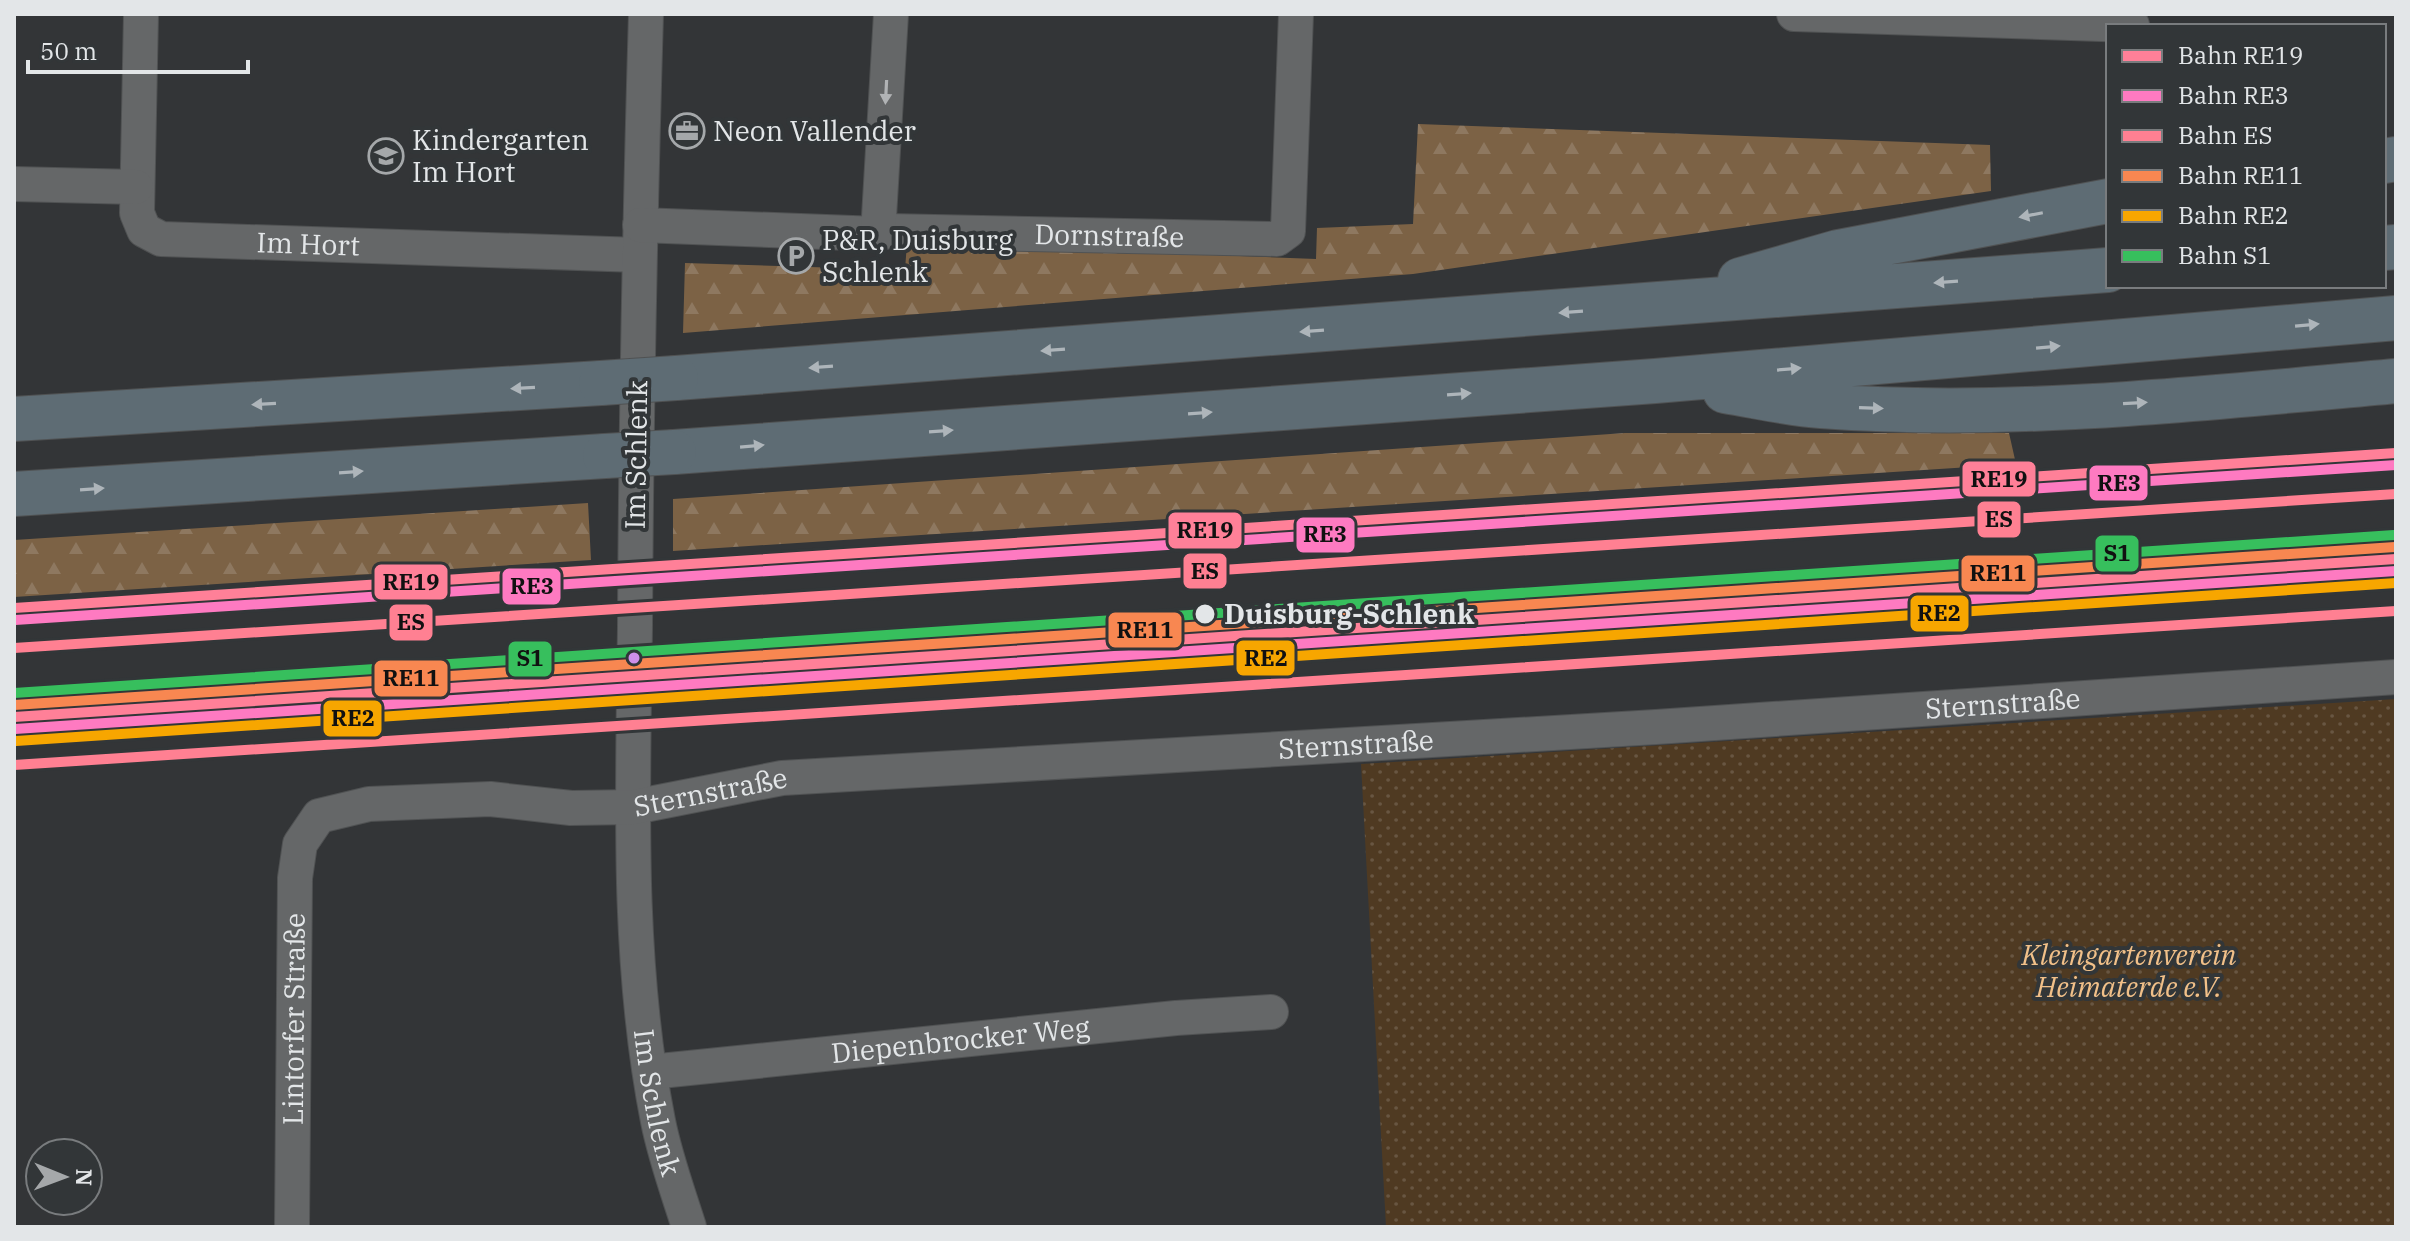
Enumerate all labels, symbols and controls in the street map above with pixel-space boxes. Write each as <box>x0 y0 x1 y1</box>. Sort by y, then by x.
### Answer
scale bar <box>28 24 248 74</box>
legend <box>2106 24 2386 288</box>
text: 50 m <box>40 35 97 67</box>
text: Bahn RE19 <box>2178 39 2303 71</box>
text: Bahn RE3 <box>2178 79 2289 111</box>
one-way arrow <box>879 80 892 105</box>
office icon: Neon Vallender <box>668 112 706 150</box>
place label: Neon Vallender <box>713 112 917 149</box>
text: Bahn ES <box>2178 119 2273 151</box>
place label: Kindergarten Im Hort <box>412 121 589 190</box>
school or university icon: Kindergarten Im Hort <box>367 137 405 175</box>
text: Bahn RE11 <box>2178 159 2303 191</box>
text: Bahn RE2 <box>2178 199 2289 231</box>
one-way arrow <box>2019 210 2044 222</box>
street label: Dornstraße <box>1034 215 1185 255</box>
place label: P&R, Duisburg Schlenk <box>822 221 1013 290</box>
street label: Im Hort <box>256 223 361 264</box>
parking icon: P&R, Duisburg Schlenk <box>777 237 815 275</box>
text: Bahn S1 <box>2178 239 2272 271</box>
one-way arrow <box>1934 276 1959 289</box>
one-way arrow <box>1558 306 1583 319</box>
one-way arrow <box>2295 318 2320 331</box>
one-way arrow <box>1299 325 1324 338</box>
one-way arrow <box>2036 340 2061 353</box>
one-way arrow <box>1040 344 1065 357</box>
one-way arrow <box>808 361 833 374</box>
one-way arrow <box>1777 363 1802 376</box>
street label: Im Schlenk <box>616 380 655 530</box>
one-way arrow <box>510 382 535 395</box>
one-way arrow <box>1447 387 1472 400</box>
one-way arrow <box>2123 397 2148 410</box>
one-way arrow <box>251 398 276 411</box>
one-way arrow <box>1859 401 1884 414</box>
one-way arrow <box>1188 406 1213 419</box>
one-way arrow <box>929 424 954 437</box>
one-way arrow <box>740 439 765 452</box>
line badge: RE19 <box>1961 460 2037 498</box>
text: RE19 <box>1970 464 2028 493</box>
line badge: RE3 <box>2088 464 2149 502</box>
one-way arrow <box>339 466 364 479</box>
text: RE3 <box>2097 468 2141 497</box>
one-way arrow <box>80 482 105 495</box>
line badge: ES <box>1976 500 2022 539</box>
text: ES <box>1985 504 2013 533</box>
line badge: RE19 <box>1167 511 1243 550</box>
text: RE19 <box>1176 515 1234 544</box>
line badge: RE3 <box>1295 516 1356 554</box>
text: RE3 <box>1303 519 1347 548</box>
line badge: S1 <box>2094 534 2140 573</box>
text: S1 <box>2103 538 2131 567</box>
line badge: ES <box>1182 552 1228 590</box>
line badge: RE11 <box>1960 554 2036 593</box>
text: ES <box>1191 556 1219 585</box>
text: RE11 <box>1969 558 2027 587</box>
line badge: RE19 <box>373 563 449 601</box>
text: RE19 <box>382 567 440 596</box>
line badge: RE3 <box>501 567 562 606</box>
text: RE3 <box>510 571 554 600</box>
line badge: RE2 <box>1909 594 1970 633</box>
place label: Duisburg-Schlenk <box>1224 595 1475 632</box>
text: RE2 <box>1917 598 1961 627</box>
marker: Duisburg-Schlenk <box>1193 602 1217 626</box>
line badge: ES <box>388 603 434 642</box>
text: ES <box>397 607 425 636</box>
line badge: RE11 <box>1107 611 1183 649</box>
text: RE11 <box>1116 615 1174 644</box>
line badge: RE2 <box>1235 639 1296 677</box>
line badge: S1 <box>507 640 553 678</box>
text: S1 <box>516 643 544 672</box>
text: RE2 <box>1244 643 1288 672</box>
unlabelled marker <box>626 650 642 666</box>
line badge: RE11 <box>373 659 449 698</box>
text: RE11 <box>382 663 440 692</box>
street label: Sternstraße <box>1924 679 2082 727</box>
line badge: RE2 <box>322 699 383 738</box>
text: RE2 <box>331 703 375 732</box>
street label: Sternstraße <box>1277 721 1435 767</box>
street label: Sternstraße <box>630 758 790 825</box>
street label: Lintorfer Straße <box>274 913 313 1125</box>
park label: Kleingartenverein Heimaterde e.V. <box>2021 936 2237 1005</box>
street label: Diepenbrocker Weg <box>829 1008 1091 1071</box>
street label: Im Schlenk <box>626 1027 691 1181</box>
north arrow <box>24 1137 104 1217</box>
text: N <box>70 1168 99 1186</box>

